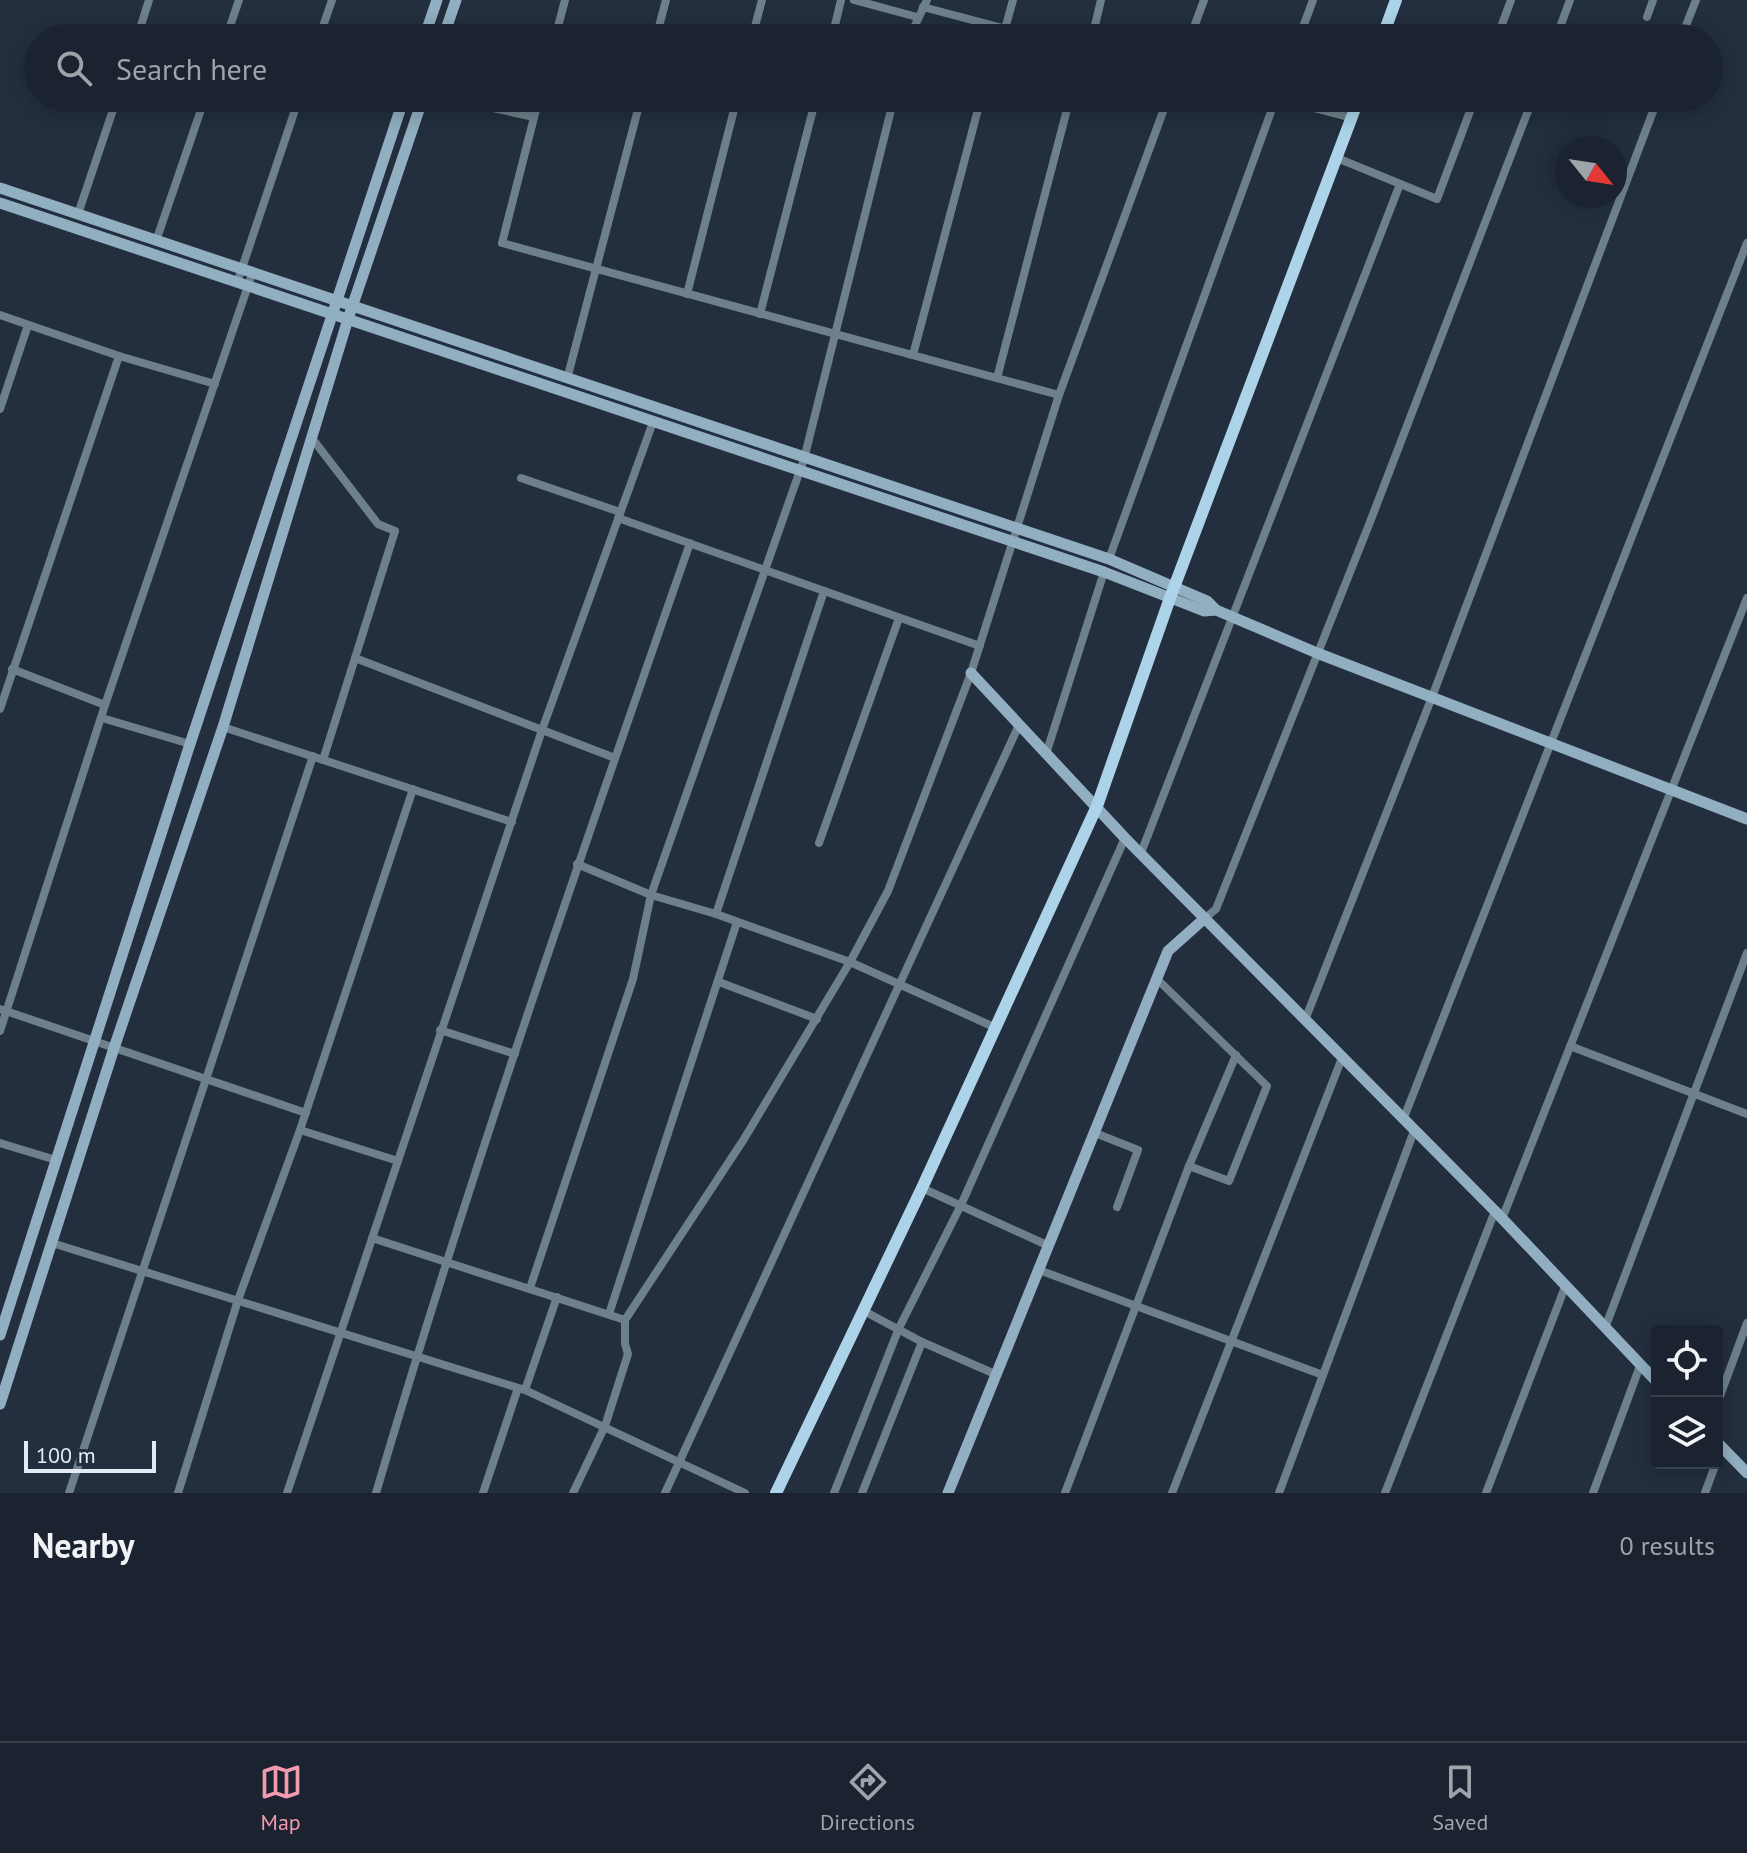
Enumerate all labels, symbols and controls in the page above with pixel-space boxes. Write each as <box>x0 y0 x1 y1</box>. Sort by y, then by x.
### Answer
search box <box>24 24 1723 112</box>
icon: search <box>52 46 96 90</box>
text: Search here <box>116 49 267 88</box>
north arrow <box>1555 136 1627 208</box>
map controls <box>1651 1325 1723 1469</box>
button: locate <box>1651 1325 1723 1397</box>
button: layers <box>1651 1397 1723 1469</box>
scale bar <box>24 1437 156 1473</box>
text: 100 m <box>36 1441 96 1469</box>
text: Nearby <box>32 1523 134 1567</box>
text: 0 results <box>1620 1529 1715 1562</box>
tab: Map <box>259 1760 303 1836</box>
tab: Directions <box>820 1760 915 1836</box>
tab: Saved <box>1432 1760 1488 1836</box>

